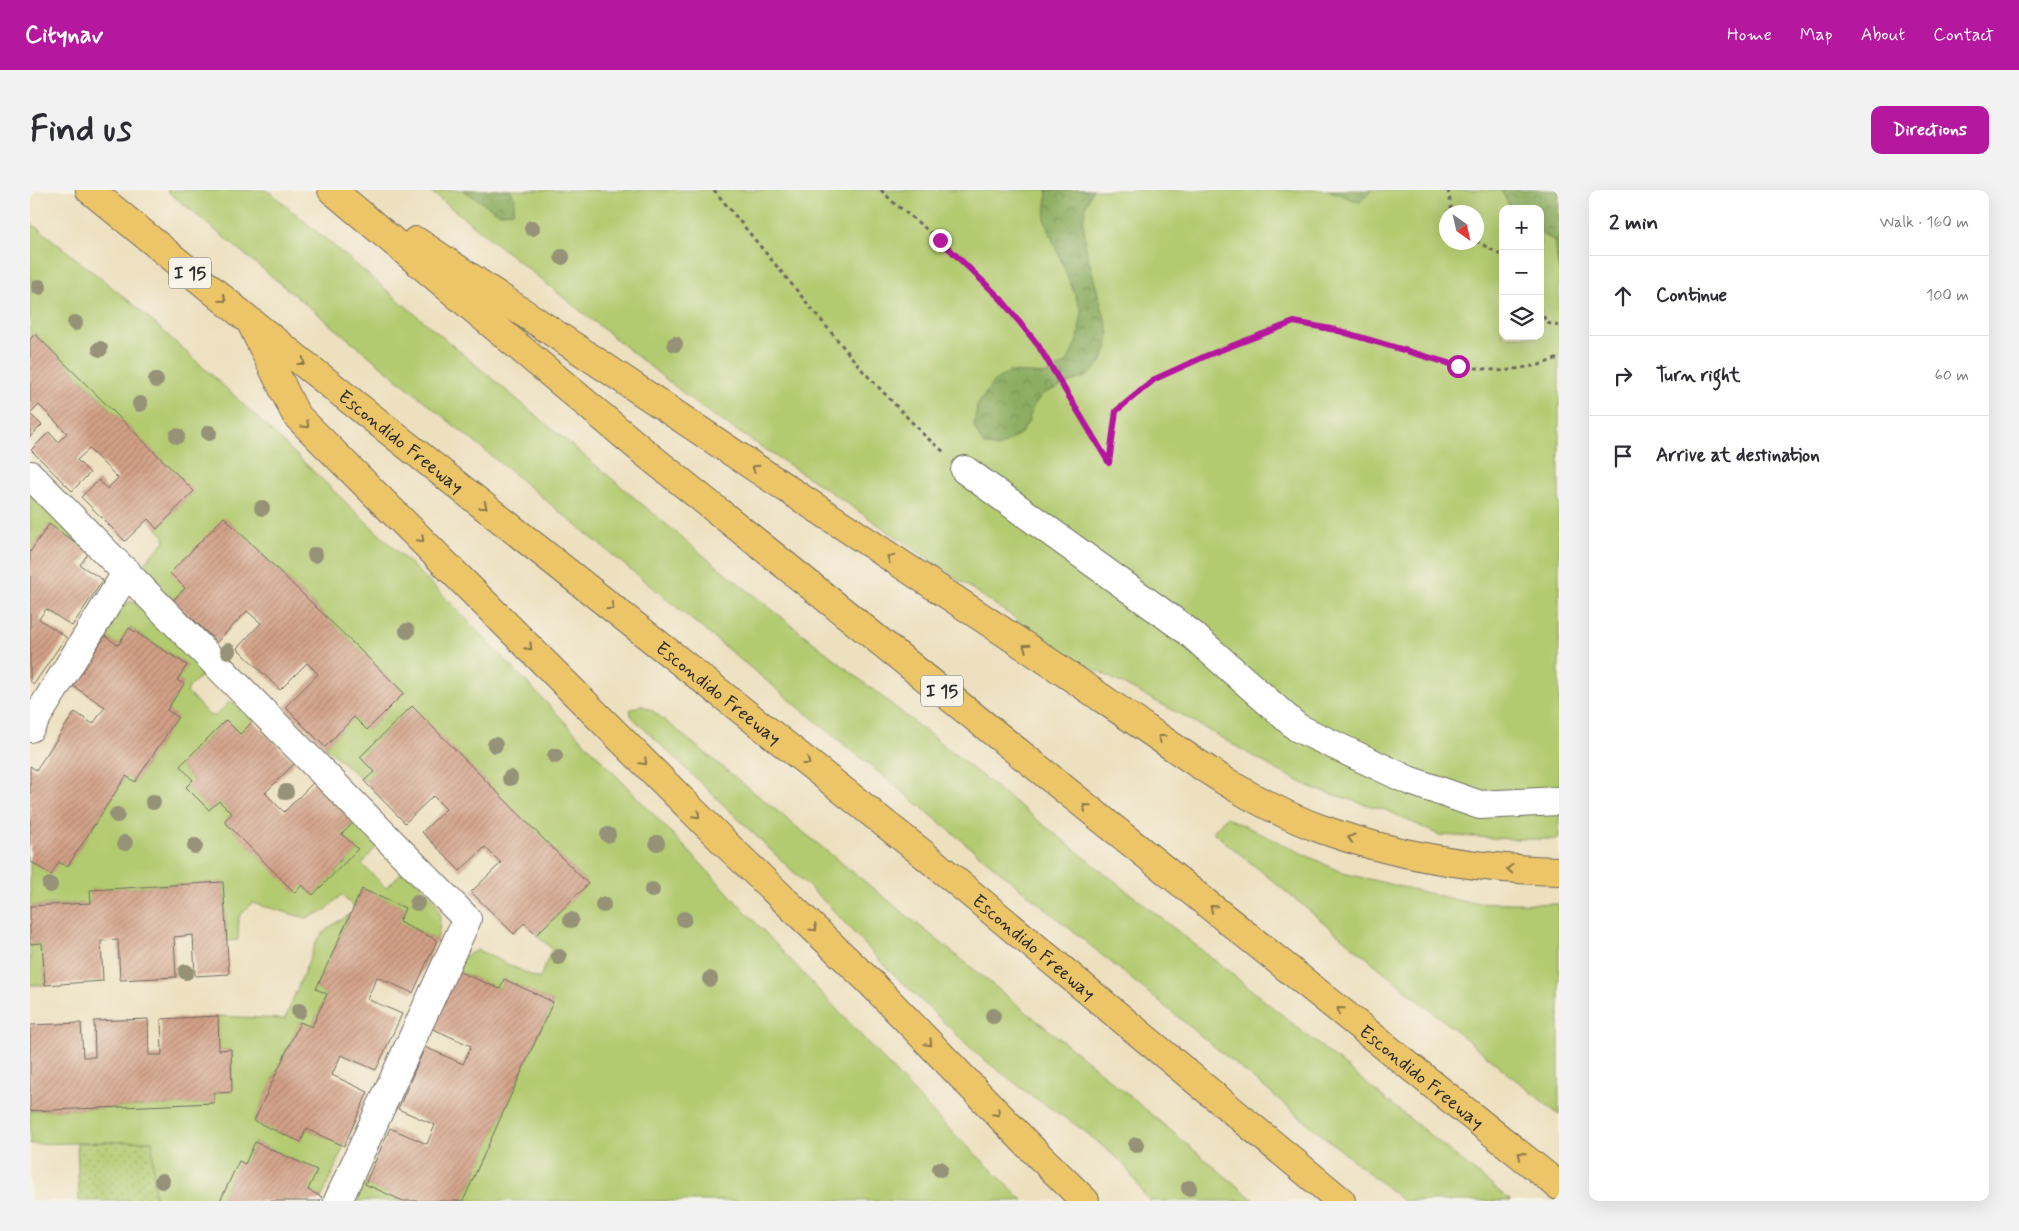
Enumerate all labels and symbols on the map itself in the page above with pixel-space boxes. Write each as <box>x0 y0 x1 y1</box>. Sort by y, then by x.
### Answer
north arrow <box>1439 205 1484 250</box>
route end <box>929 229 952 252</box>
road number: I 15 <box>169 258 211 289</box>
one-way arrow <box>218 294 227 303</box>
route start <box>1447 355 1470 378</box>
one-way arrow <box>296 356 305 364</box>
street label: Escondido Freeway <box>333 385 468 500</box>
one-way arrow <box>300 419 309 428</box>
one-way arrow <box>751 465 760 475</box>
one-way arrow <box>478 501 487 509</box>
one-way arrow <box>415 533 424 542</box>
one-way arrow <box>886 555 895 565</box>
one-way arrow <box>605 602 614 610</box>
street label: Escondido Freeway <box>650 636 786 751</box>
one-way arrow <box>523 641 532 650</box>
one-way arrow <box>1023 644 1032 653</box>
road number: I 15 <box>921 676 963 706</box>
one-way arrow <box>1157 735 1166 745</box>
one-way arrow <box>638 756 647 765</box>
one-way arrow <box>802 757 811 766</box>
one-way arrow <box>1083 804 1092 812</box>
one-way arrow <box>692 809 701 818</box>
one-way arrow <box>1348 834 1356 844</box>
one-way arrow <box>1506 863 1514 874</box>
street label: Escondido Freeway <box>966 889 1100 1006</box>
one-way arrow <box>1210 906 1219 914</box>
one-way arrow <box>808 922 817 931</box>
one-way arrow <box>1336 1006 1345 1015</box>
street label: Escondido Freeway <box>1354 1020 1489 1135</box>
one-way arrow <box>923 1038 932 1047</box>
one-way arrow <box>991 1107 1000 1116</box>
one-way arrow <box>1518 1153 1527 1161</box>

